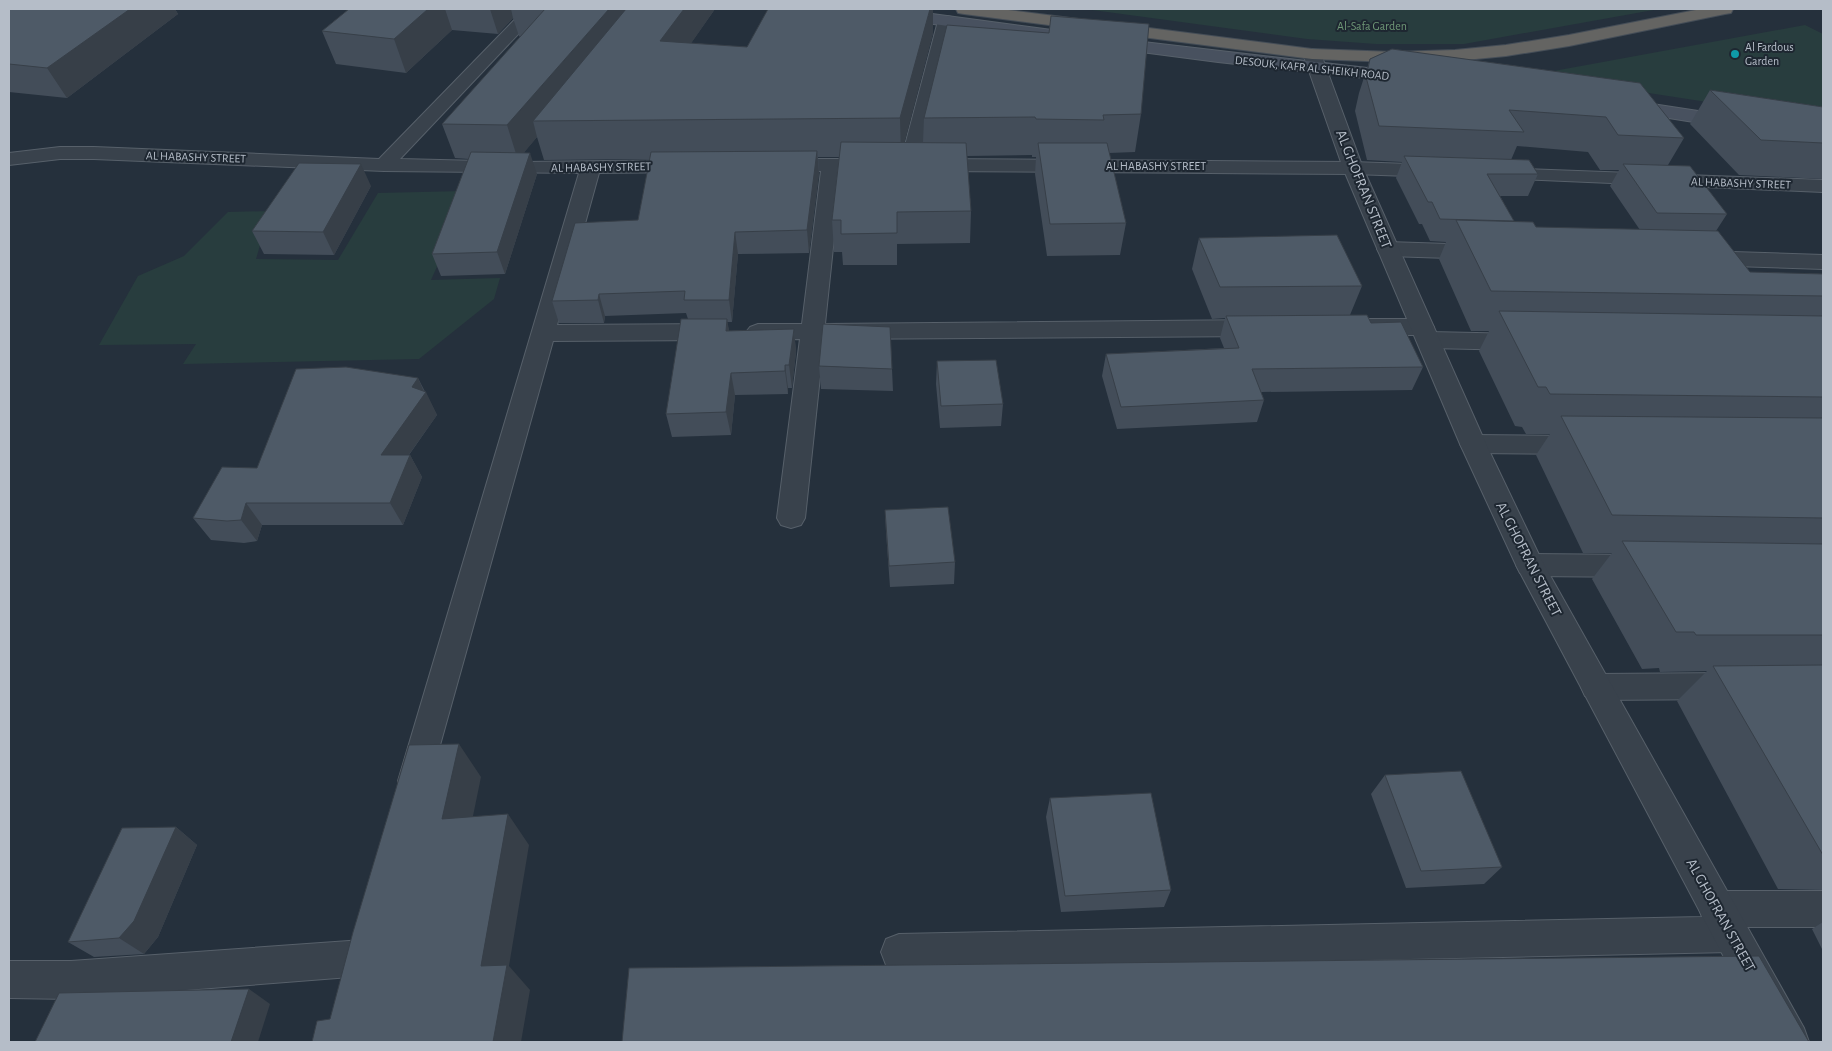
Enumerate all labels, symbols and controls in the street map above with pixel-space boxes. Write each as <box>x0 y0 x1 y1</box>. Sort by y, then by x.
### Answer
park label: Al-Safa Garden <box>1337 20 1407 32</box>
place label: Al Fardous Garden <box>1745 41 1794 67</box>
marker: Al Fardous Garden <box>1729 48 1741 60</box>
street label: DESOUK, KAFR AL SHEIKH ROAD <box>1234 54 1390 82</box>
street label: AL GHOFRAN STREET <box>1333 128 1394 251</box>
street label: AL HABASHY STREET <box>146 149 246 165</box>
street label: AL HABASHY STREET <box>551 160 651 174</box>
street label: AL HABASHY STREET <box>1106 160 1206 172</box>
street label: AL HABASHY STREET <box>1691 175 1791 191</box>
street label: AL GHOFRAN STREET <box>1493 499 1564 620</box>
street label: AL GHOFRAN STREET <box>1683 856 1758 975</box>

